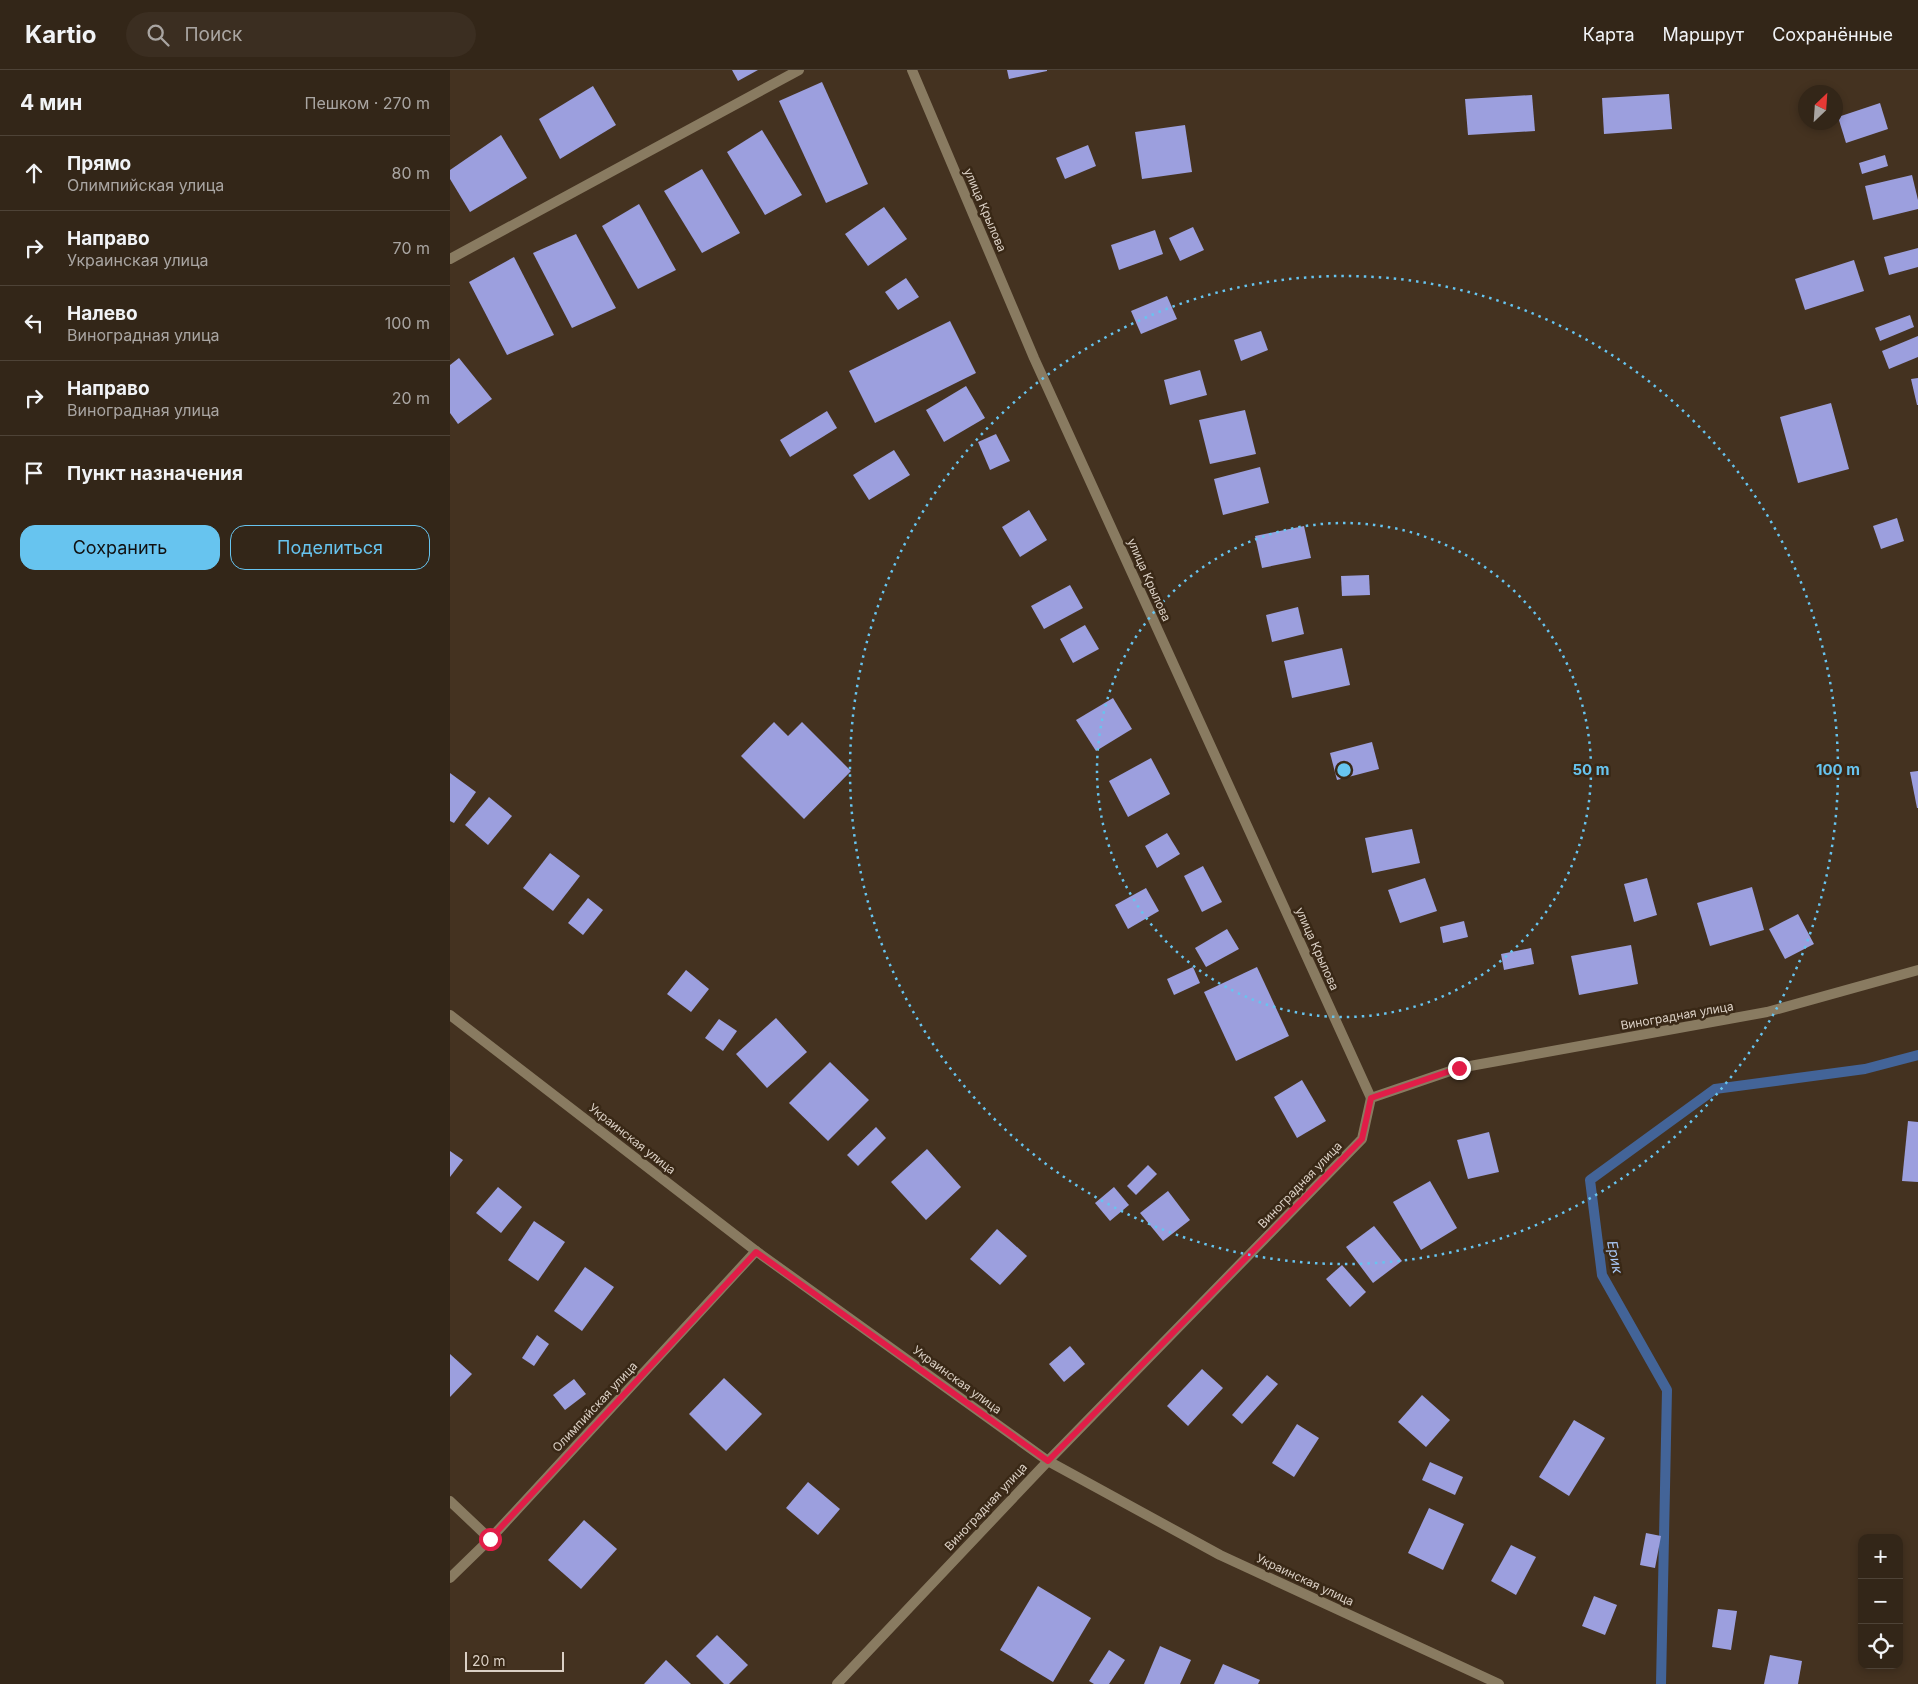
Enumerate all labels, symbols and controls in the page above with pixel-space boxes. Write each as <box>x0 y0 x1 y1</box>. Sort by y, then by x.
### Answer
search box <box>126 12 476 57</box>
text: Kartio <box>25 20 96 49</box>
icon: search <box>144 21 172 49</box>
text: Поиск <box>184 23 242 46</box>
text: Карта <box>1583 24 1635 45</box>
text: Маршрут <box>1663 24 1744 45</box>
text: Сохранённые <box>1772 24 1893 45</box>
north arrow <box>1798 85 1843 130</box>
text: 4 мин <box>20 90 82 115</box>
text: Пешком · 270 m <box>305 93 430 113</box>
text: Прямо <box>67 152 131 175</box>
icon: ahead <box>20 159 48 187</box>
text: 80 m <box>391 163 430 183</box>
street label: улица Крылова <box>961 166 1010 254</box>
text: Олимпийская улица <box>67 175 224 195</box>
text: Направо <box>67 227 150 250</box>
icon: right <box>20 234 48 262</box>
text: 70 m <box>393 238 430 258</box>
text: Украинская улица <box>67 250 209 270</box>
text: Налево <box>67 302 138 325</box>
icon: left <box>20 309 48 337</box>
text: 100 m <box>385 313 430 333</box>
text: Виноградная улица <box>67 325 219 345</box>
text: Направо <box>67 377 150 400</box>
icon: right <box>20 384 48 412</box>
text: 20 m <box>392 388 430 408</box>
text: Виноградная улица <box>67 400 219 420</box>
icon: arrive <box>20 459 48 487</box>
text: Пункт назначения <box>67 462 243 485</box>
button: Сохранить <box>20 525 220 570</box>
button: Поделиться <box>230 525 430 570</box>
street label: улица Крылова <box>1124 536 1174 624</box>
text: 50 m <box>1573 760 1609 779</box>
text: 100 m <box>1816 760 1860 779</box>
centre of rings <box>1335 761 1353 779</box>
street label: улица Крылова <box>1292 905 1342 993</box>
street label: Виноградная улица <box>1619 998 1735 1033</box>
route end <box>1448 1057 1471 1080</box>
street label: Украинская улица <box>586 1100 679 1177</box>
street label: Виноградная улица <box>1255 1138 1345 1231</box>
water label: Ерик <box>1604 1239 1627 1275</box>
street label: Украинская улица <box>910 1342 1005 1417</box>
street label: Олимпийская улица <box>549 1358 640 1455</box>
street label: Виноградная улица <box>941 1460 1030 1554</box>
route start <box>479 1528 502 1551</box>
map controls <box>1858 1534 1903 1669</box>
button: + <box>1858 1534 1903 1579</box>
street label: Украинская улица <box>1254 1550 1357 1609</box>
button: − <box>1858 1579 1903 1624</box>
button: locate <box>1858 1624 1903 1669</box>
scale bar <box>465 1649 564 1672</box>
text: 20 m <box>472 1652 506 1669</box>

